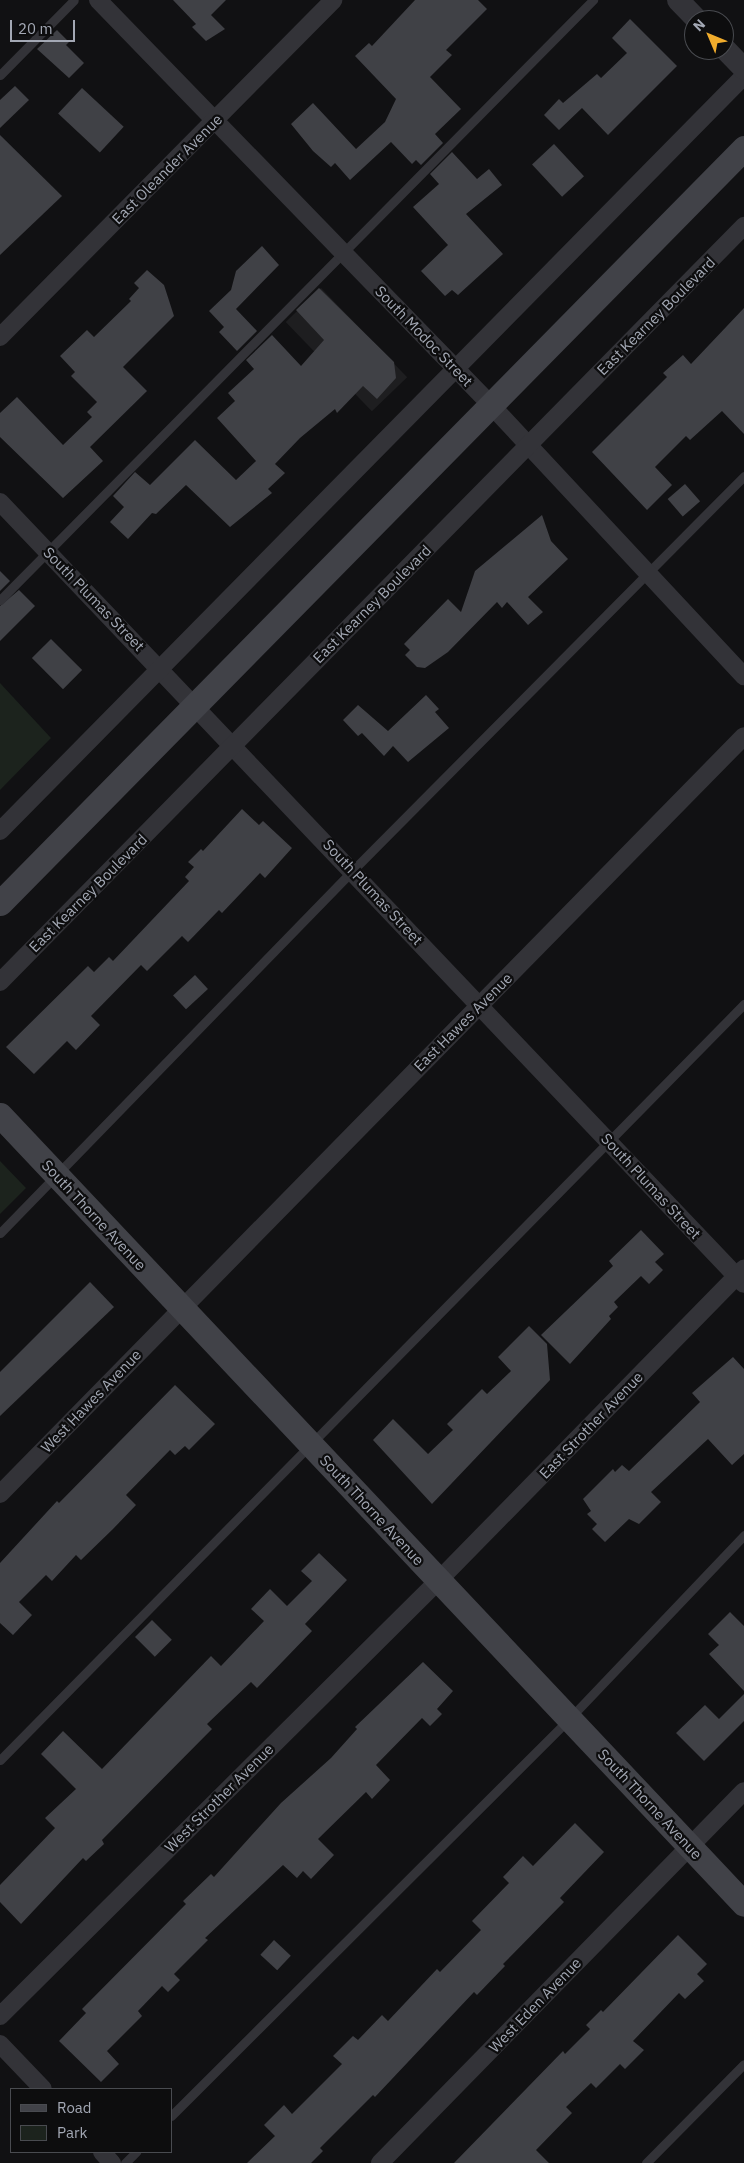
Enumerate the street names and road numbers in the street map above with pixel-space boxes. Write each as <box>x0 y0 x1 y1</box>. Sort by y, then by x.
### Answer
street label: East Oleander Avenue <box>108 110 226 228</box>
street label: East Kearney Boulevard <box>593 253 719 379</box>
street label: South Modoc Street <box>371 282 477 390</box>
street label: East Kearney Boulevard <box>309 541 435 667</box>
street label: South Plumas Street <box>40 543 148 655</box>
street label: East Kearney Boulevard <box>25 830 151 956</box>
street label: South Plumas Street <box>319 835 427 949</box>
street label: East Hawes Avenue <box>410 969 516 1075</box>
street label: South Plumas Street <box>597 1129 705 1243</box>
street label: South Thorne Avenue <box>38 1156 150 1274</box>
street label: West Hawes Avenue <box>37 1346 145 1456</box>
street label: East Strother Avenue <box>535 1368 647 1482</box>
street label: South Thorne Avenue <box>316 1451 428 1569</box>
street label: West Strother Avenue <box>161 1740 277 1856</box>
street label: South Thorne Avenue <box>594 1745 706 1863</box>
street label: West Eden Avenue <box>485 1954 585 2056</box>

